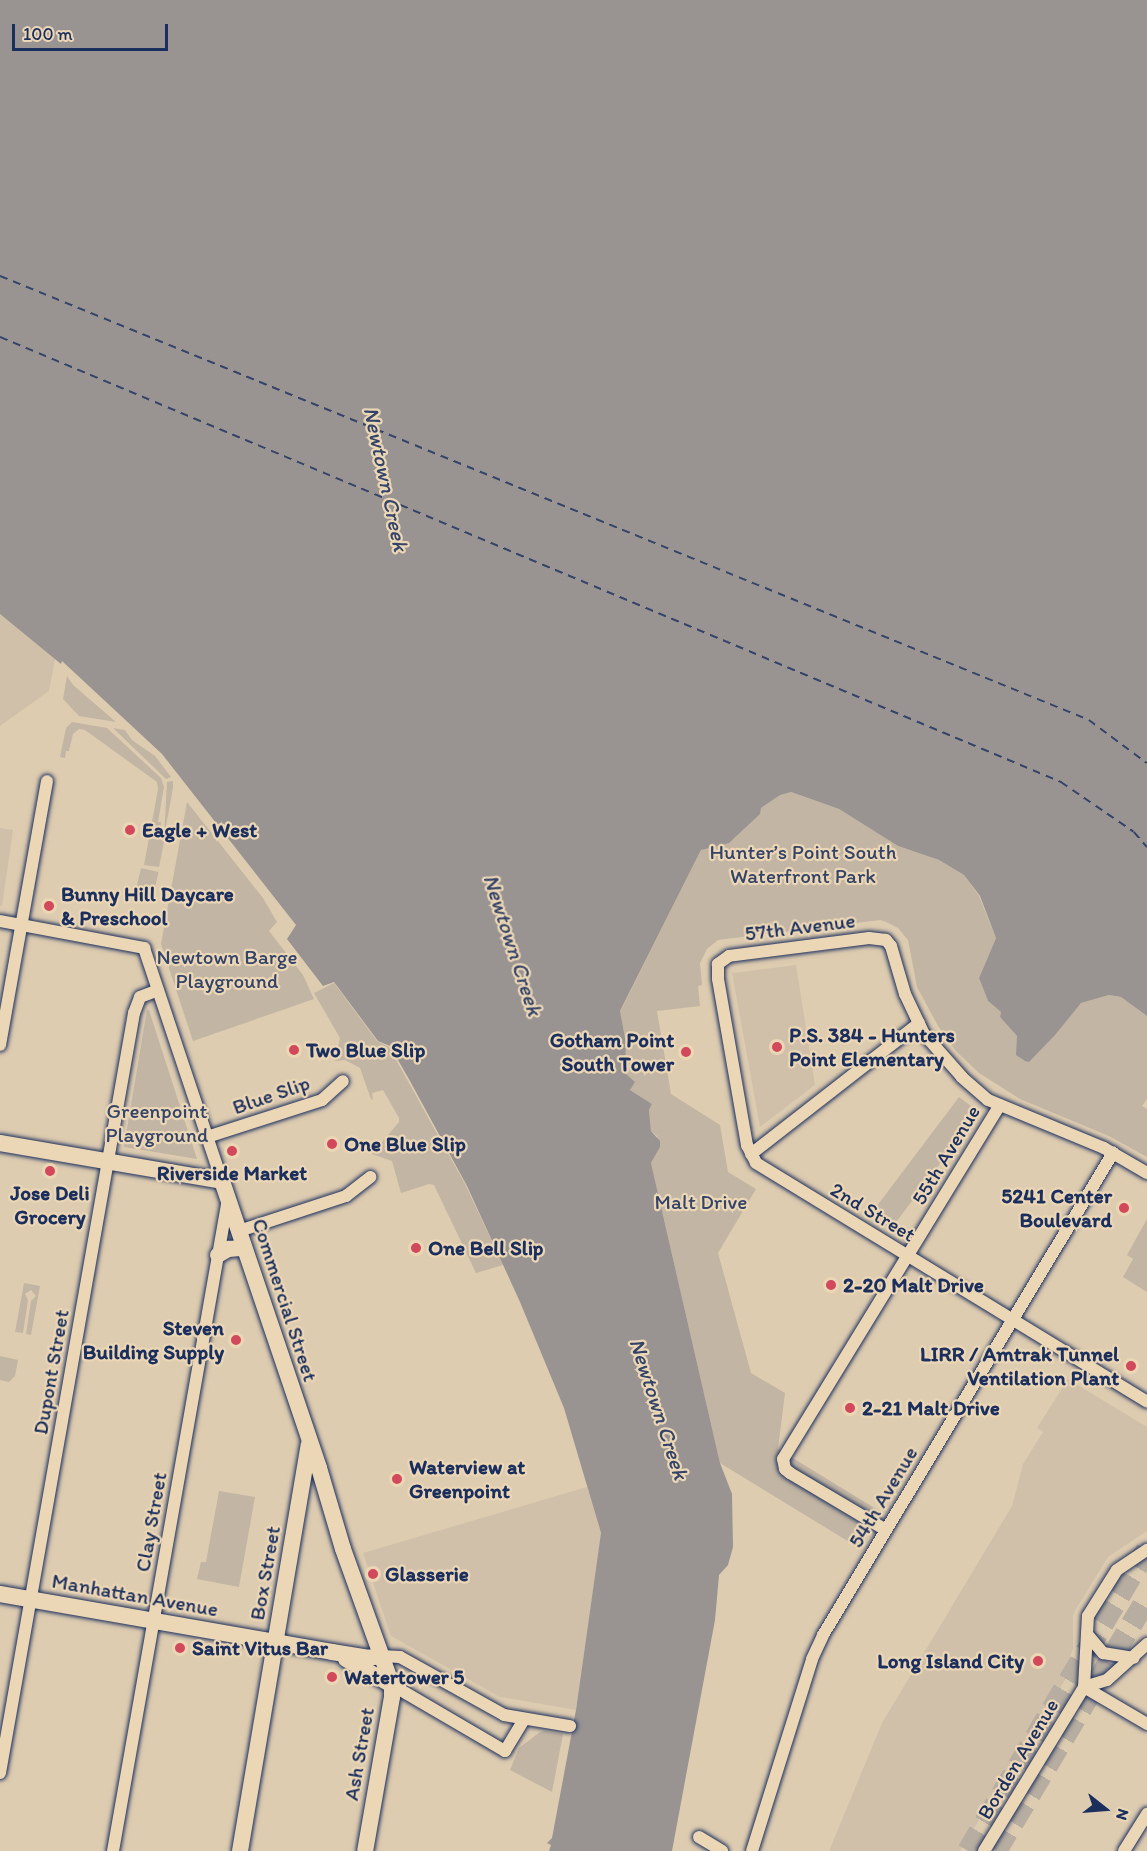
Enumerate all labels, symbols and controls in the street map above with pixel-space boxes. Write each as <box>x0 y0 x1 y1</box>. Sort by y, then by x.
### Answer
scale bar <box>15 12 171 50</box>
text: 100 m <box>23 23 73 45</box>
water label: Newtown Creek <box>358 404 414 554</box>
place label: Eagle + West <box>142 817 256 843</box>
marker: Eagle + West <box>123 823 137 837</box>
park label: Hunter’s Point South Waterfront Park <box>710 839 896 889</box>
water label: Newtown Creek <box>478 871 548 1019</box>
place label: Bunny Hill Daycare & Preschool <box>61 881 233 931</box>
marker: Bunny Hill Daycare & Preschool <box>42 899 56 913</box>
street label: 57th Avenue <box>744 908 856 946</box>
park label: Newtown Barge Playground <box>156 944 298 994</box>
place label: P.S. 384 - Hunters Point Elementary <box>789 1022 955 1072</box>
place label: Gotham Point South Tower <box>550 1027 674 1077</box>
place label: Two Blue Slip <box>306 1037 425 1063</box>
marker: P.S. 384 - Hunters Point Elementary <box>770 1040 784 1054</box>
marker: Two Blue Slip <box>287 1043 301 1057</box>
marker: Gotham Point South Tower <box>679 1045 693 1059</box>
street label: Blue Slip <box>229 1070 313 1120</box>
park label: Greenpoint Playground <box>106 1098 208 1148</box>
street label: 55th Avenue <box>907 1101 985 1209</box>
place label: One Blue Slip <box>344 1131 465 1157</box>
marker: One Blue Slip <box>325 1137 339 1151</box>
marker: Riverside Market <box>225 1144 239 1158</box>
place label: Riverside Market <box>156 1160 308 1186</box>
marker: Jose Deli Grocery <box>43 1164 57 1178</box>
street label: 2nd Street <box>826 1177 920 1247</box>
place label: Jose Deli Grocery <box>10 1180 90 1230</box>
place label: 5241 Center Boulevard <box>1001 1183 1112 1233</box>
park label: Malt Drive <box>654 1189 748 1215</box>
marker: 5241 Center Boulevard <box>1117 1201 1131 1215</box>
street label: Commercial Street <box>247 1216 323 1384</box>
place label: One Bell Slip <box>428 1235 543 1261</box>
marker: One Bell Slip <box>409 1241 423 1255</box>
place label: 2-20 Malt Drive <box>843 1272 984 1298</box>
marker: 2-20 Malt Drive <box>824 1278 838 1292</box>
street label: Dupont Street <box>28 1307 74 1437</box>
place label: Steven Building Supply <box>83 1315 224 1365</box>
marker: Steven Building Supply <box>229 1333 243 1347</box>
water label: Newtown Creek <box>624 1335 694 1483</box>
place label: LIRR / Amtrak Tunnel Ventilation Plant <box>922 1341 1119 1391</box>
marker: LIRR / Amtrak Tunnel Ventilation Plant <box>1124 1359 1138 1373</box>
place label: 2-21 Malt Drive <box>862 1395 1000 1421</box>
marker: 2-21 Malt Drive <box>843 1401 857 1415</box>
street label: 54th Avenue <box>843 1442 923 1552</box>
place label: Waterview at Greenpoint <box>409 1454 526 1504</box>
street label: Clay Street <box>130 1470 172 1574</box>
marker: Waterview at Greenpoint <box>390 1472 404 1486</box>
street label: Box Street <box>244 1524 286 1622</box>
place label: Glasserie <box>385 1561 469 1587</box>
marker: Glasserie <box>366 1567 380 1581</box>
street label: Manhattan Avenue <box>50 1568 220 1622</box>
place label: Saint Vitus Bar <box>192 1635 329 1661</box>
marker: Saint Vitus Bar <box>173 1641 187 1655</box>
place label: Long Island City <box>876 1648 1024 1674</box>
marker: Long Island City <box>1029 1652 1047 1670</box>
place label: Watertower 5 <box>344 1664 464 1690</box>
marker: Watertower 5 <box>325 1670 339 1684</box>
street label: Borden Avenue <box>972 1694 1064 1824</box>
street label: Ash Street <box>338 1706 380 1802</box>
north arrow <box>1075 1779 1135 1839</box>
text: N <box>1112 1806 1133 1822</box>

